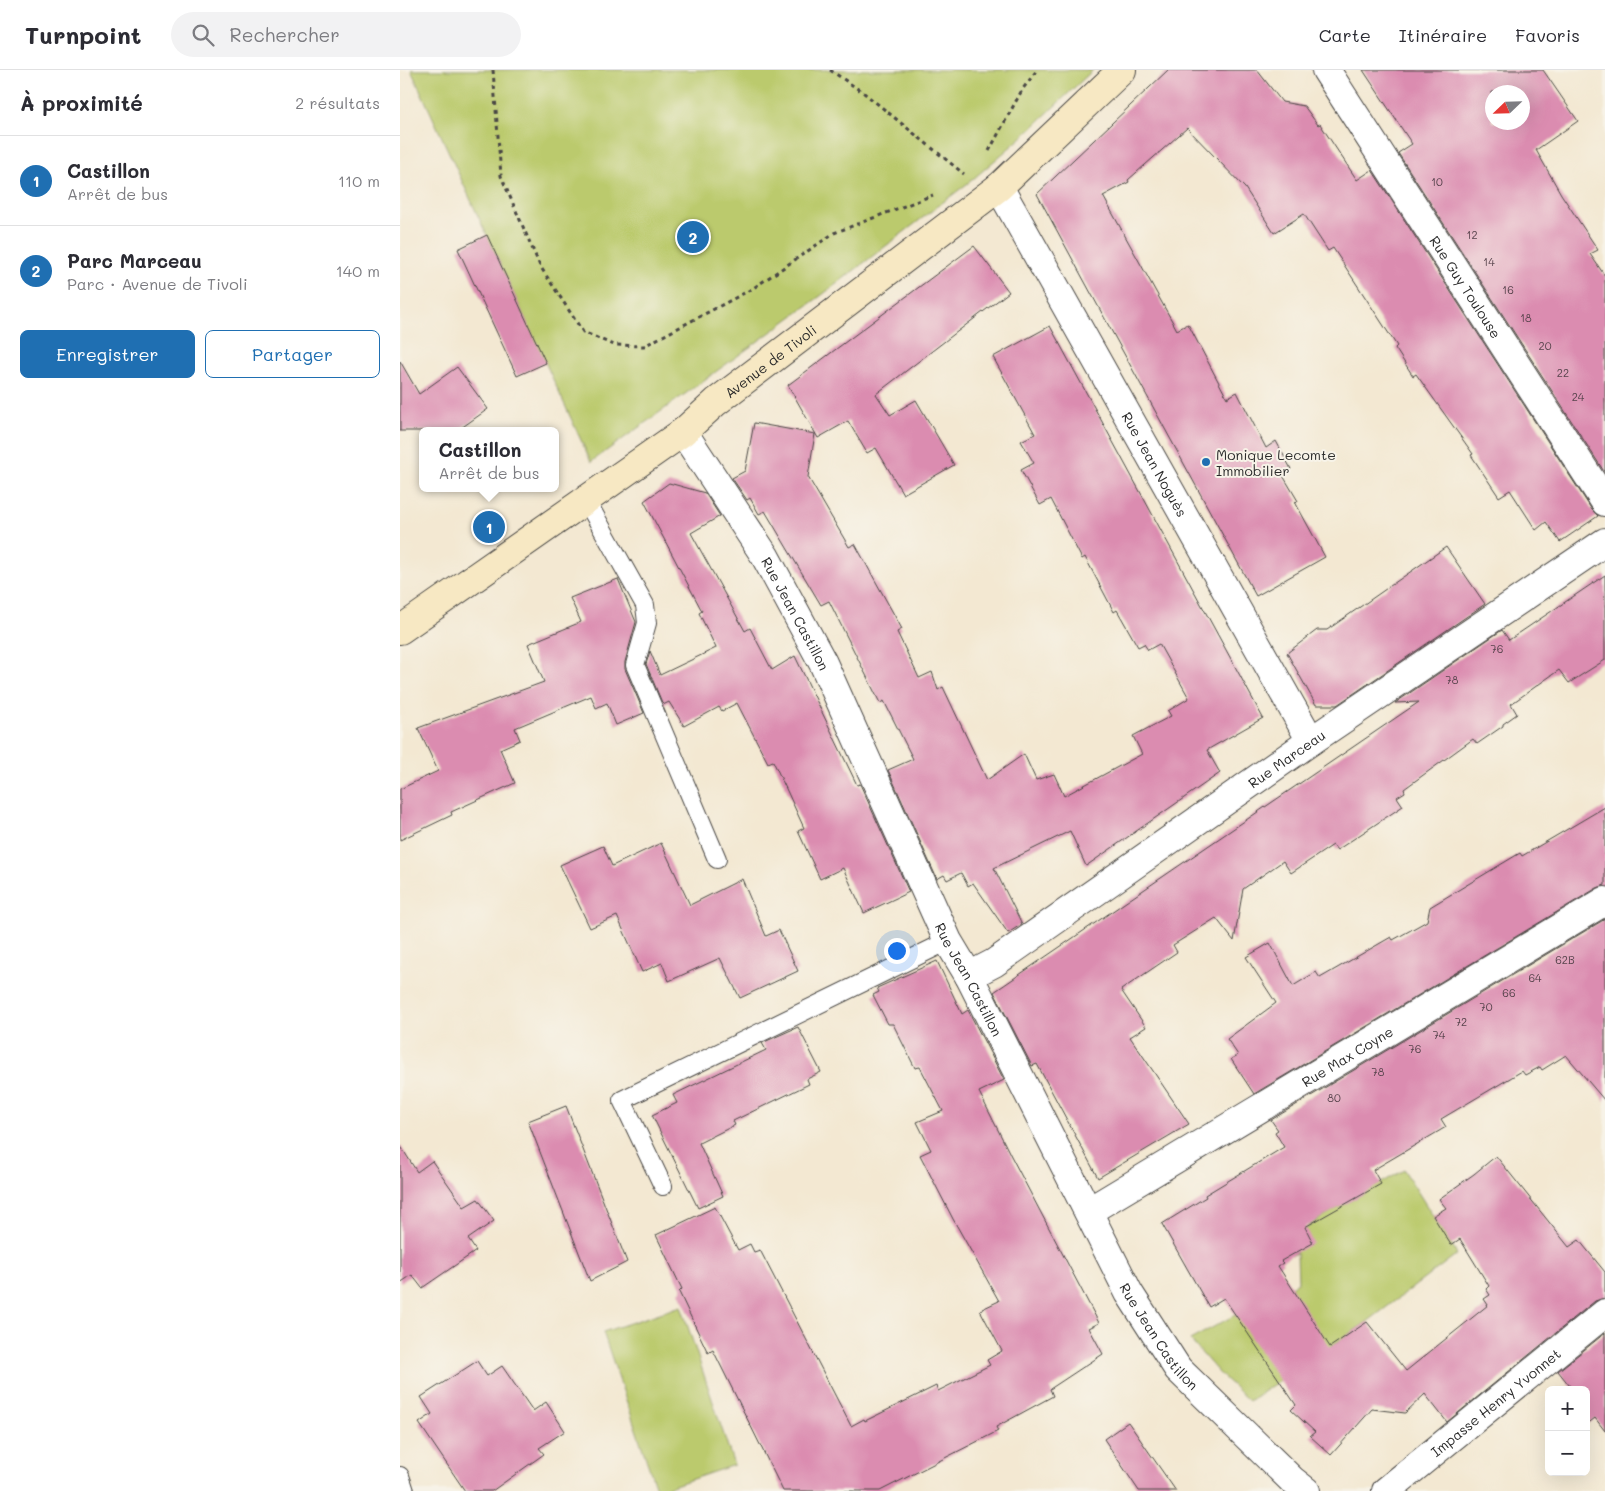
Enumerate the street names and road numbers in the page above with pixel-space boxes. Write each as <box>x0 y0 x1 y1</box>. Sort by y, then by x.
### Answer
street label: Rue Guy Toulouse <box>1426 232 1506 342</box>
street label: Avenue de Tivoli <box>720 320 820 402</box>
street label: Rue Jean Noguès <box>1118 408 1192 520</box>
street label: Rue Jean Castillon <box>758 553 834 673</box>
street label: Rue Marceau <box>1244 725 1329 792</box>
street label: Rue Jean Castillon <box>931 919 1007 1039</box>
street label: Rue Max Coyne <box>1298 1021 1396 1091</box>
street label: Rue Jean Castillon <box>1116 1280 1203 1394</box>
street label: Impasse Henry Yvonnet <box>1427 1344 1564 1461</box>

